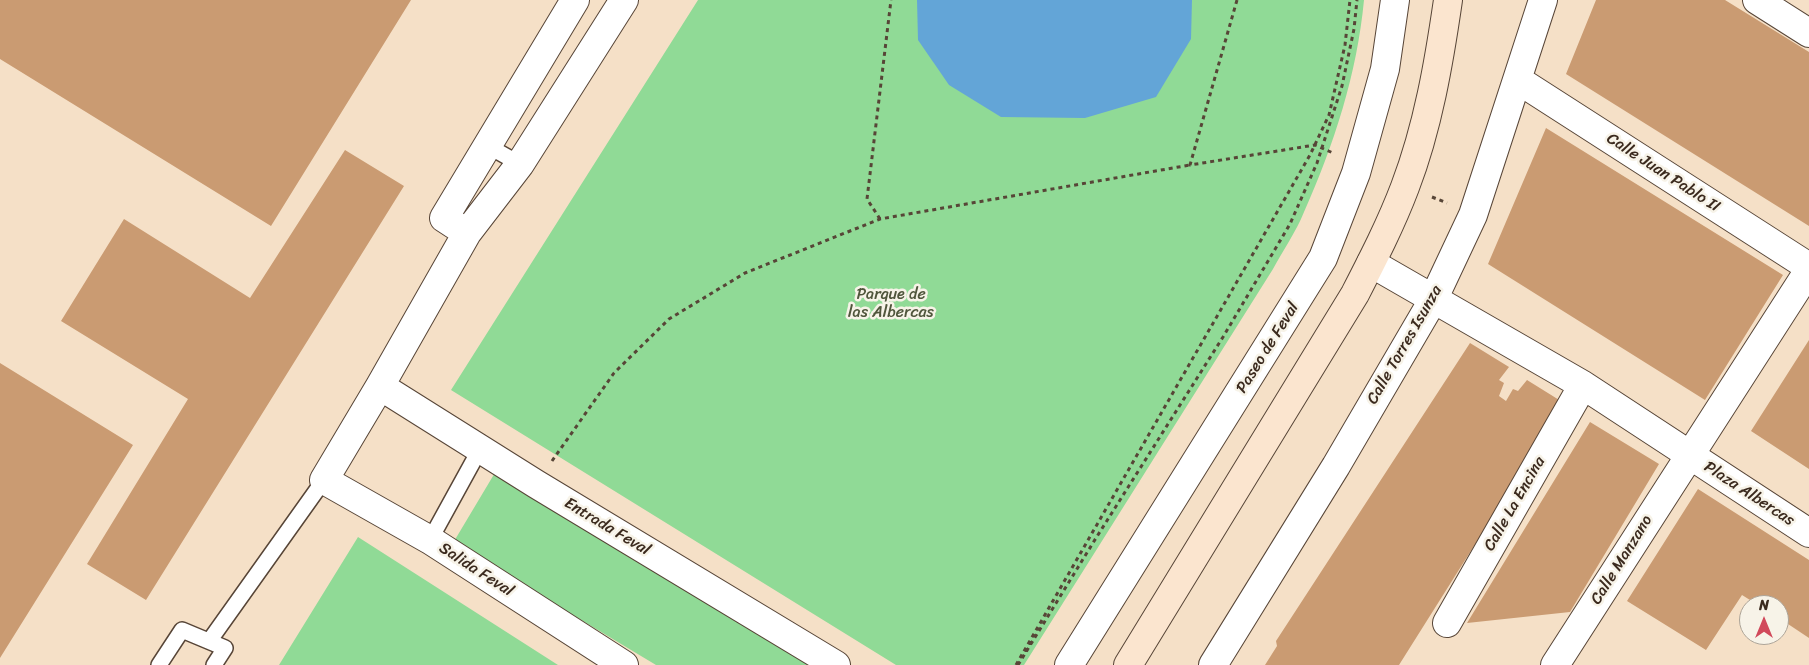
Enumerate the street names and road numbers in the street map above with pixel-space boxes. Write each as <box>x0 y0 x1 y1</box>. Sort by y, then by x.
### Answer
street label: Calle Juan Pablo II <box>1603 129 1723 217</box>
street label: Calle Torres Isunza <box>1363 282 1447 408</box>
street label: Paseo de Feval <box>1233 299 1303 397</box>
street label: Calle La Encina <box>1480 453 1550 555</box>
street label: Plaza Albercas <box>1700 458 1798 530</box>
street label: Entrada Feval <box>561 494 653 560</box>
street label: Calle Manzano <box>1587 512 1657 608</box>
street label: Salida Feval <box>435 539 517 601</box>

